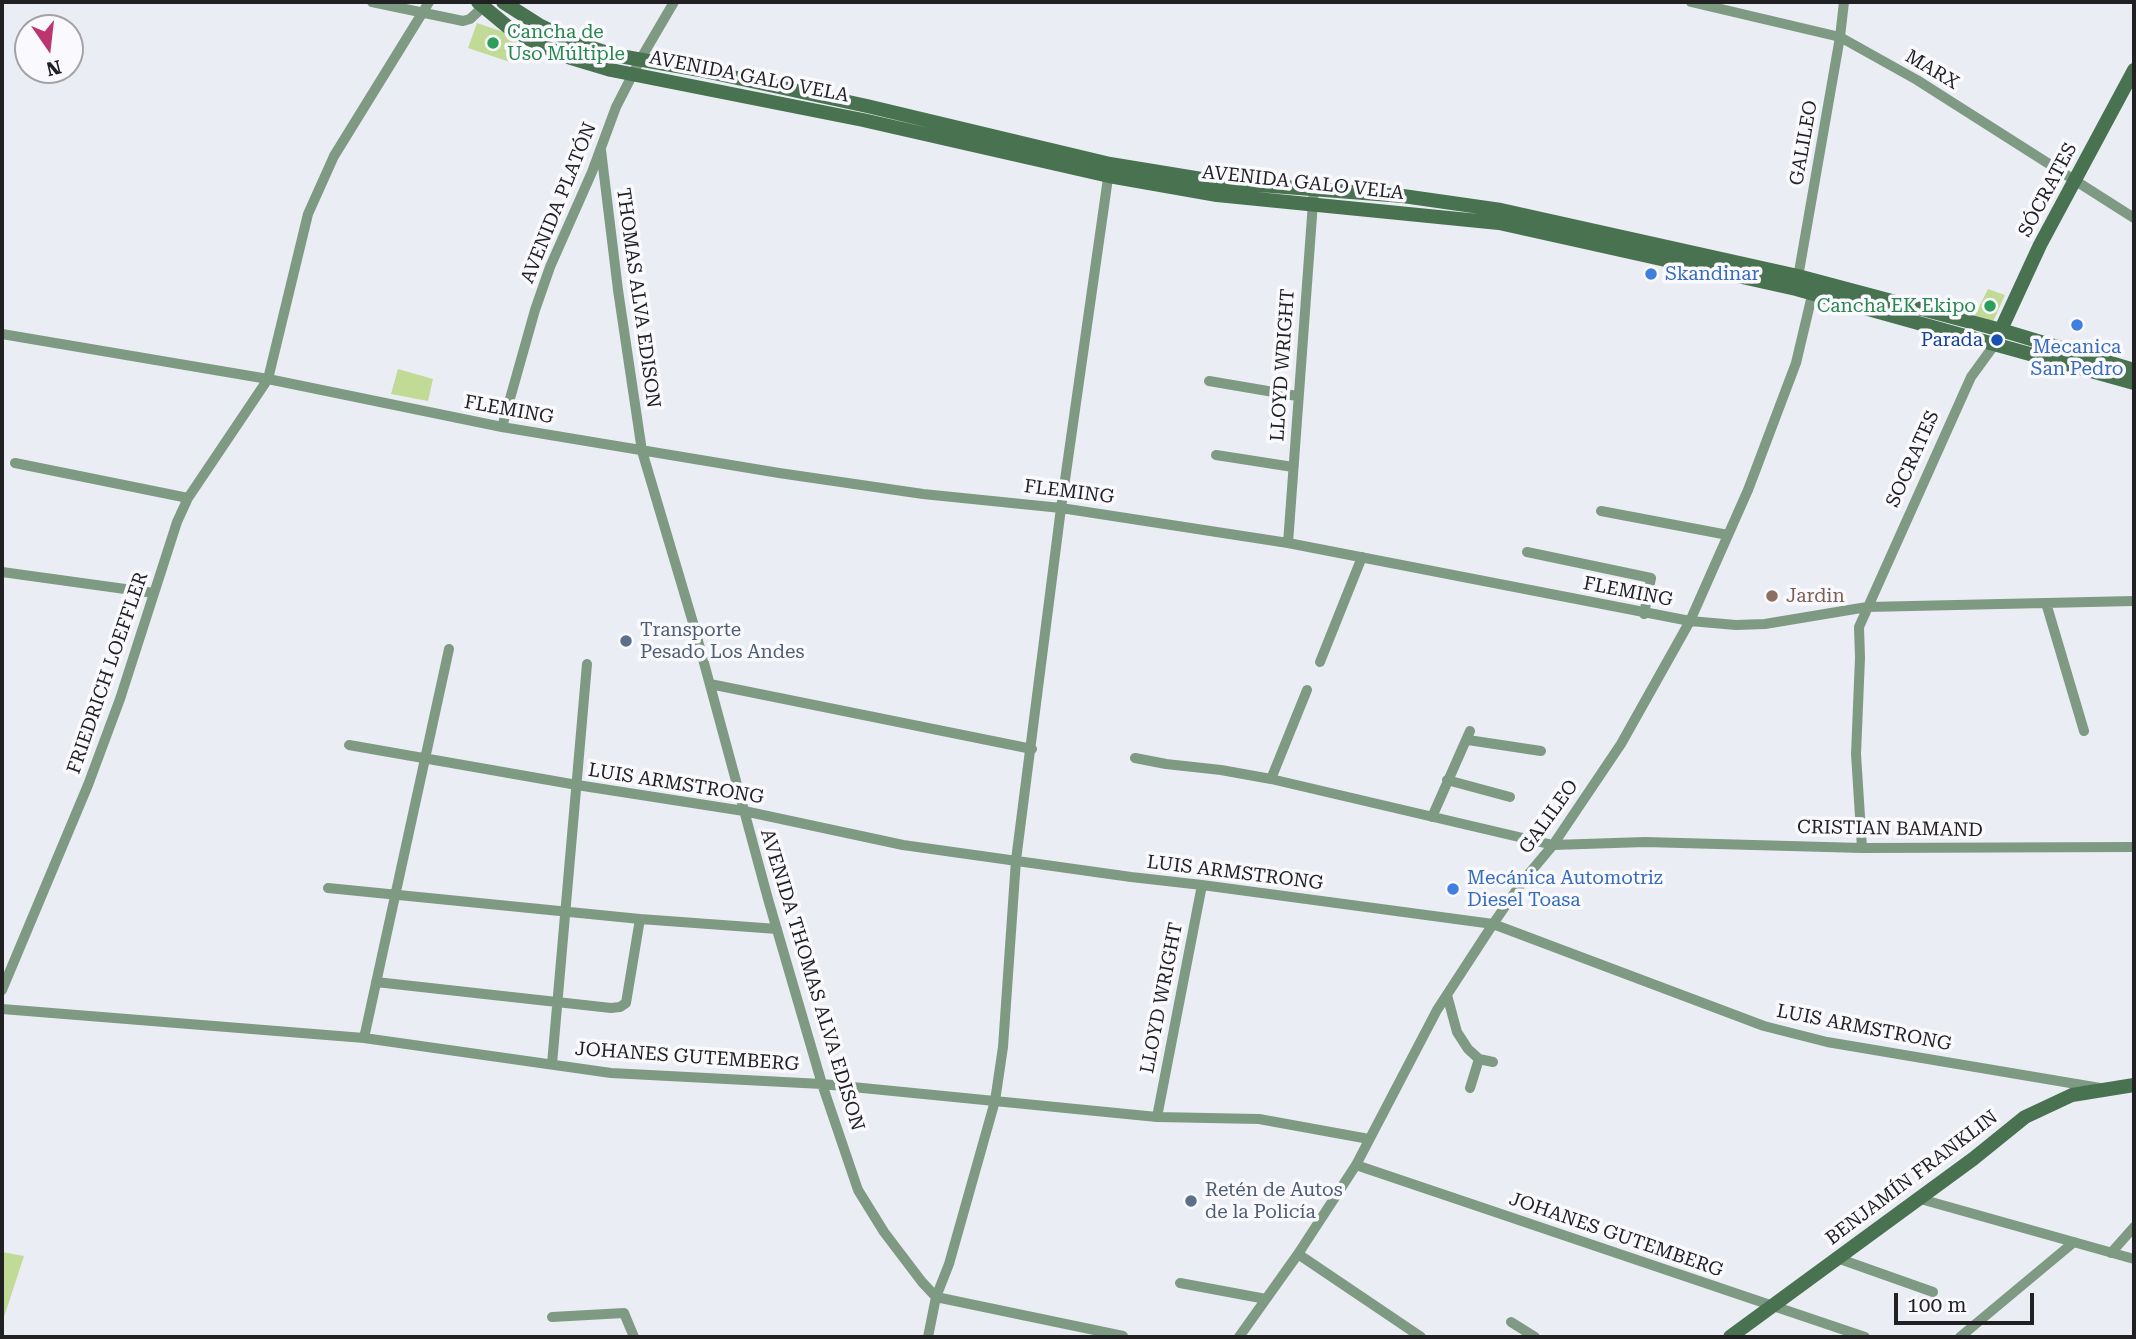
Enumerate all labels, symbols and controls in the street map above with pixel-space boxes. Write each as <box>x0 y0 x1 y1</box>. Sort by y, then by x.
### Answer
north arrow <box>14 14 84 84</box>
place label: Cancha de Uso Múltiple <box>507 21 625 65</box>
marker: Cancha de Uso Múltiple <box>485 35 501 51</box>
street label: MARX <box>1901 45 1963 95</box>
street label: AVENIDA GALO VELA <box>647 46 851 108</box>
text: N <box>44 55 64 81</box>
street label: GALILEO <box>1785 99 1823 187</box>
street label: AVENIDA PLATÓN <box>516 119 602 287</box>
street label: SÓCRATES <box>2014 139 2082 241</box>
street label: AVENIDA GALO VELA <box>1201 161 1405 205</box>
street label: THOMAS ALVA EDISON <box>611 186 665 410</box>
place label: Skandinar <box>1665 263 1759 285</box>
marker: Skandinar <box>1643 266 1659 282</box>
street label: LLOYD WRIGHT <box>1266 288 1300 442</box>
place label: Cancha EK Ekipo <box>1817 295 1976 317</box>
marker: Cancha EK Ekipo <box>1982 298 1998 314</box>
marker: Mecanica San Pedro <box>2069 317 2085 333</box>
place label: Parada <box>1921 329 1983 351</box>
marker: Parada <box>1989 332 2005 348</box>
place label: Mecanica San Pedro <box>2030 336 2124 380</box>
street label: FLEMING <box>462 391 556 429</box>
street label: SOCRATES <box>1882 407 1944 511</box>
street label: FLEMING <box>1023 475 1115 509</box>
street label: FRIEDRICH LOEFFLER <box>63 569 153 777</box>
street label: FLEMING <box>1581 572 1675 612</box>
place label: Jardin <box>1786 585 1845 607</box>
marker: Jardin <box>1764 588 1780 604</box>
place label: Transporte Pesado Los Andes <box>640 619 804 663</box>
marker: Transporte Pesado Los Andes <box>618 633 634 649</box>
street label: LUIS ARMSTRONG <box>587 759 765 809</box>
street label: GALILEO <box>1515 776 1583 858</box>
street label: CRISTIAN BAMAND <box>1797 816 1983 842</box>
street label: AVENIDA THOMAS ALVA EDISON <box>755 826 869 1134</box>
street label: LUIS ARMSTRONG <box>1146 851 1324 895</box>
place label: Mecánica Automotriz Diesel Toasa <box>1467 867 1663 911</box>
marker: Mecánica Automotriz Diesel Toasa <box>1445 881 1461 897</box>
street label: LLOYD WRIGHT <box>1136 921 1188 1075</box>
street label: LUIS ARMSTRONG <box>1775 1000 1953 1056</box>
street label: JOHANES GUTEMBERG <box>574 1038 800 1076</box>
street label: BENJAMÍN FRANKLIN <box>1821 1106 2003 1250</box>
place label: Retén de Autos de la Policía <box>1205 1179 1343 1223</box>
street label: JOHANES GUTEMBERG <box>1506 1188 1726 1282</box>
marker: Retén de Autos de la Policía <box>1183 1193 1199 1209</box>
scale bar <box>1898 1280 2038 1324</box>
text: 100 m <box>1907 1293 1967 1317</box>

